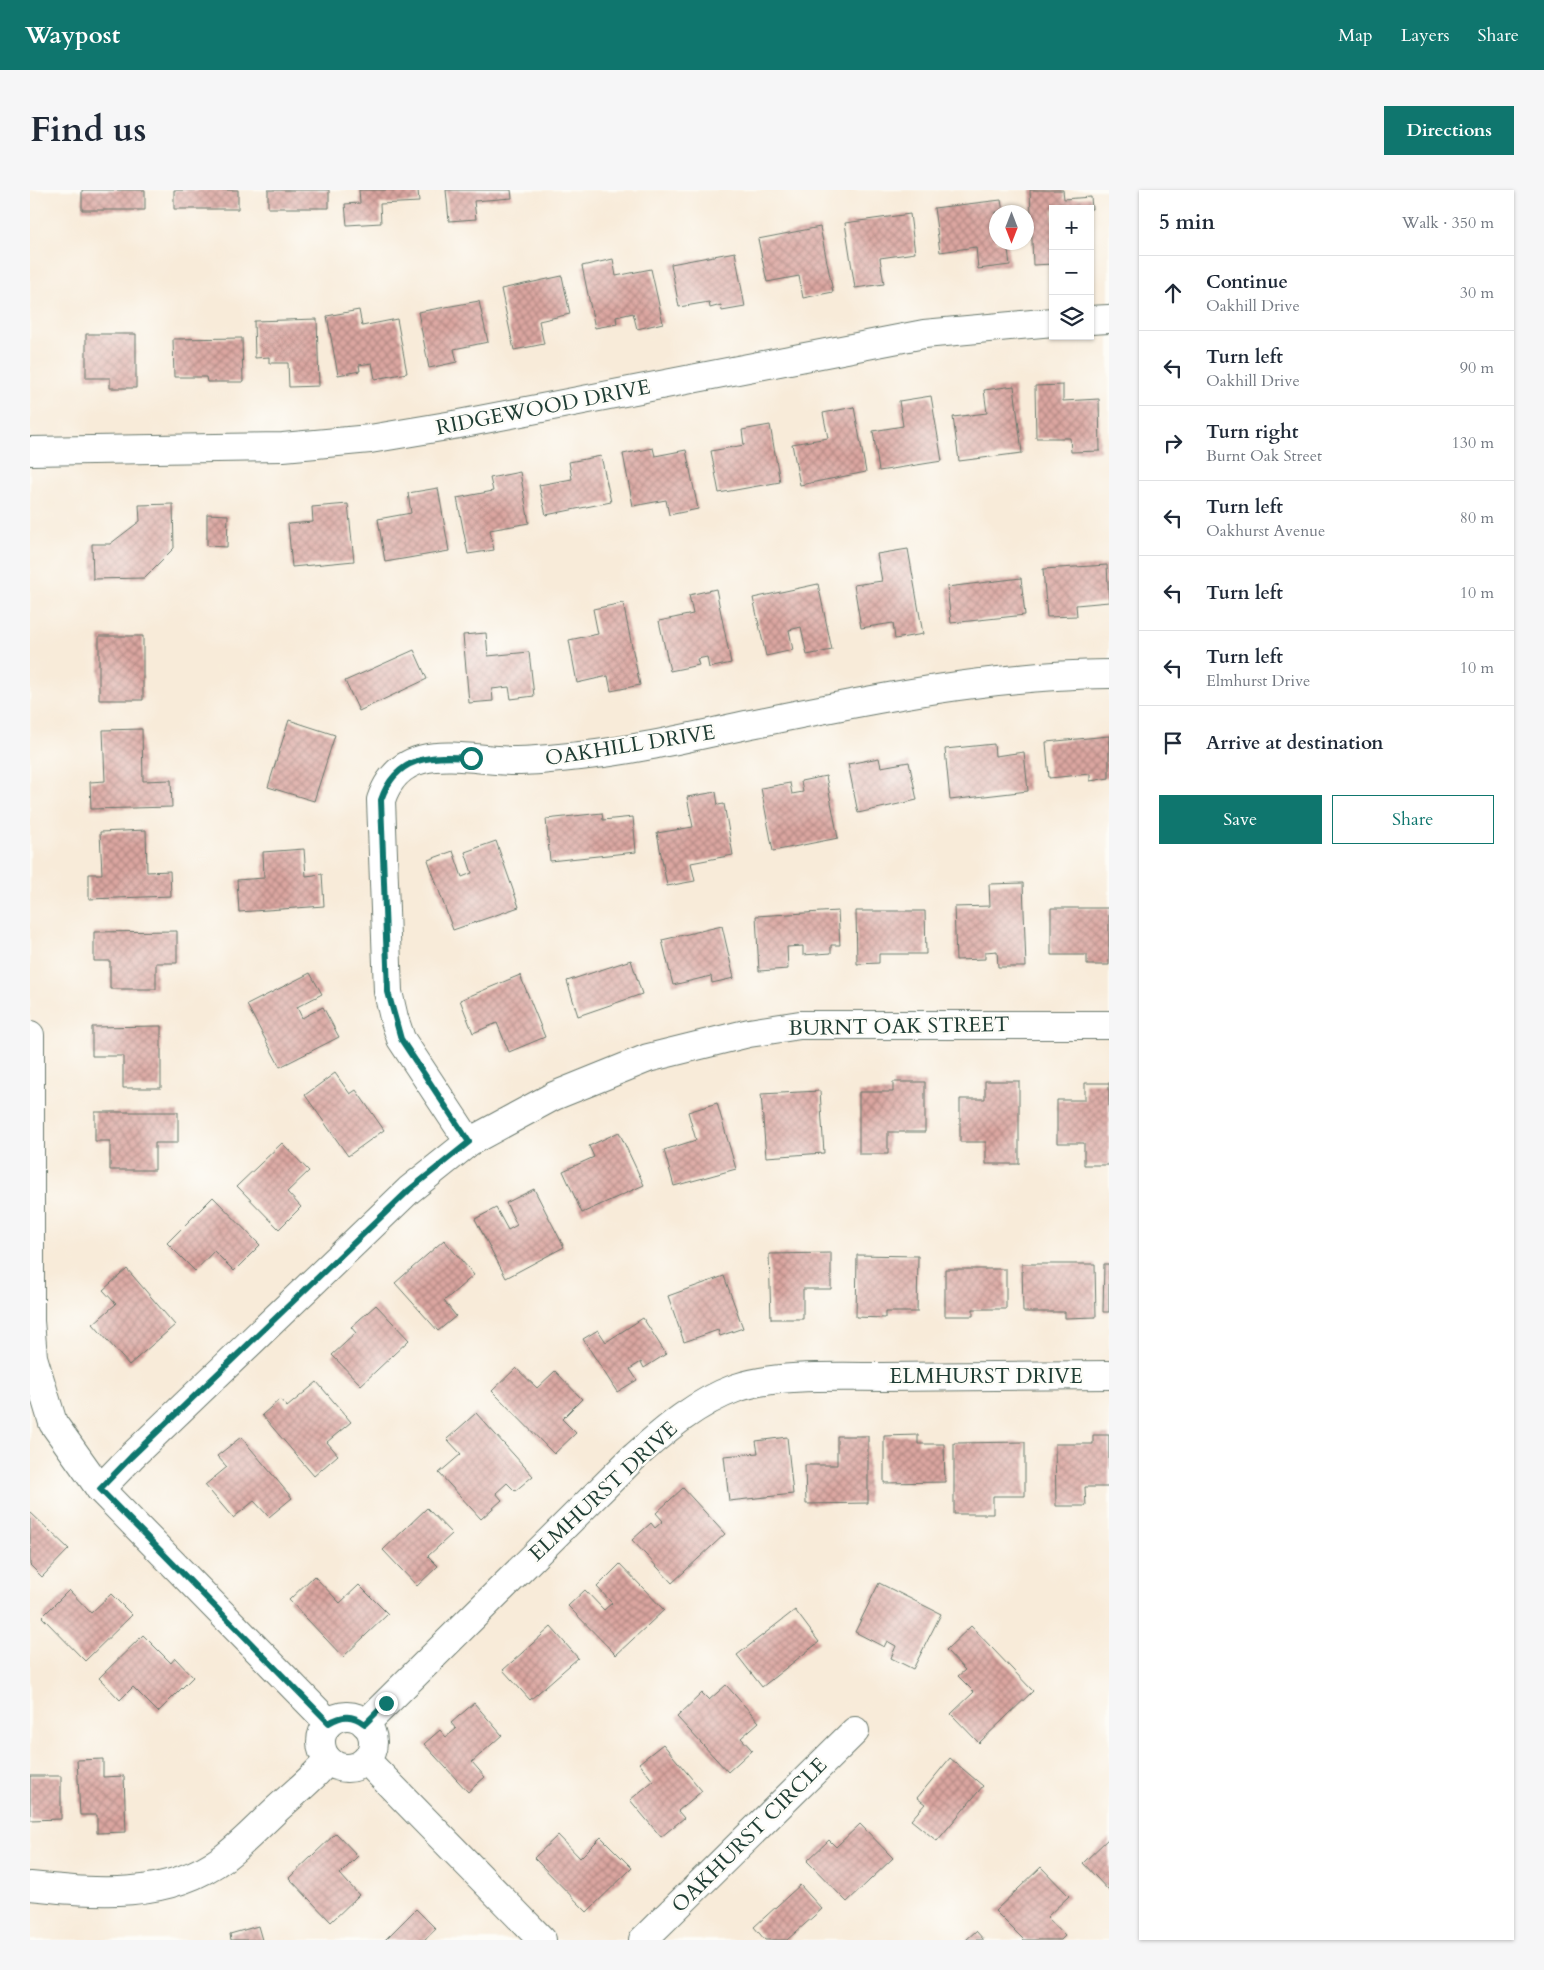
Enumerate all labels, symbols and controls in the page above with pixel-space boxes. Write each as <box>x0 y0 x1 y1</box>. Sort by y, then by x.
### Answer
text: Waypost <box>25 19 120 52</box>
text: Map <box>1338 23 1373 48</box>
text: Layers <box>1401 23 1450 48</box>
text: Share <box>1478 23 1519 48</box>
text: Find us <box>30 106 146 154</box>
button: Directions <box>1384 106 1514 155</box>
north arrow <box>989 205 1034 250</box>
map controls <box>1049 205 1094 340</box>
button: + <box>1049 205 1094 250</box>
text: 5 min <box>1159 208 1215 237</box>
text: Walk · 350 m <box>1402 212 1494 234</box>
button: − <box>1049 250 1094 295</box>
text: Continue <box>1206 269 1288 295</box>
icon: ahead <box>1159 279 1187 307</box>
text: 30 m <box>1460 282 1494 304</box>
button: layers <box>1049 295 1094 340</box>
text: Oakhill Drive <box>1206 295 1300 317</box>
text: Turn left <box>1206 344 1283 370</box>
icon: left <box>1159 354 1187 382</box>
text: 90 m <box>1460 357 1494 379</box>
text: Oakhill Drive <box>1206 370 1300 392</box>
street label: RIDGEWOOD DRIVE <box>433 372 653 442</box>
text: Turn right <box>1206 419 1298 445</box>
icon: right <box>1159 429 1187 457</box>
text: 130 m <box>1452 432 1494 454</box>
text: Burnt Oak Street <box>1206 445 1322 467</box>
text: Turn left <box>1206 494 1283 520</box>
icon: left <box>1159 504 1187 532</box>
text: 80 m <box>1460 507 1494 529</box>
text: Oakhurst Avenue <box>1206 520 1325 542</box>
icon: left <box>1159 579 1187 607</box>
text: Turn left <box>1206 580 1283 606</box>
text: 10 m <box>1460 582 1494 604</box>
text: Turn left <box>1206 644 1283 670</box>
icon: left <box>1159 654 1187 682</box>
text: 10 m <box>1460 657 1494 679</box>
text: Elmhurst Drive <box>1206 670 1310 692</box>
street label: OAKHILL DRIVE <box>543 718 717 773</box>
icon: arrive <box>1159 729 1187 757</box>
text: Arrive at destination <box>1206 730 1383 756</box>
route start <box>460 747 483 770</box>
button: Save <box>1159 795 1322 844</box>
button: Share <box>1332 795 1494 844</box>
street label: BURNT OAK STREET <box>788 1010 1010 1043</box>
street label: ELMHURST DRIVE <box>889 1362 1083 1391</box>
street label: ELMHURST DRIVE <box>523 1415 684 1568</box>
route end <box>375 1692 398 1715</box>
street label: OAKHURST CIRCLE <box>665 1751 834 1920</box>

